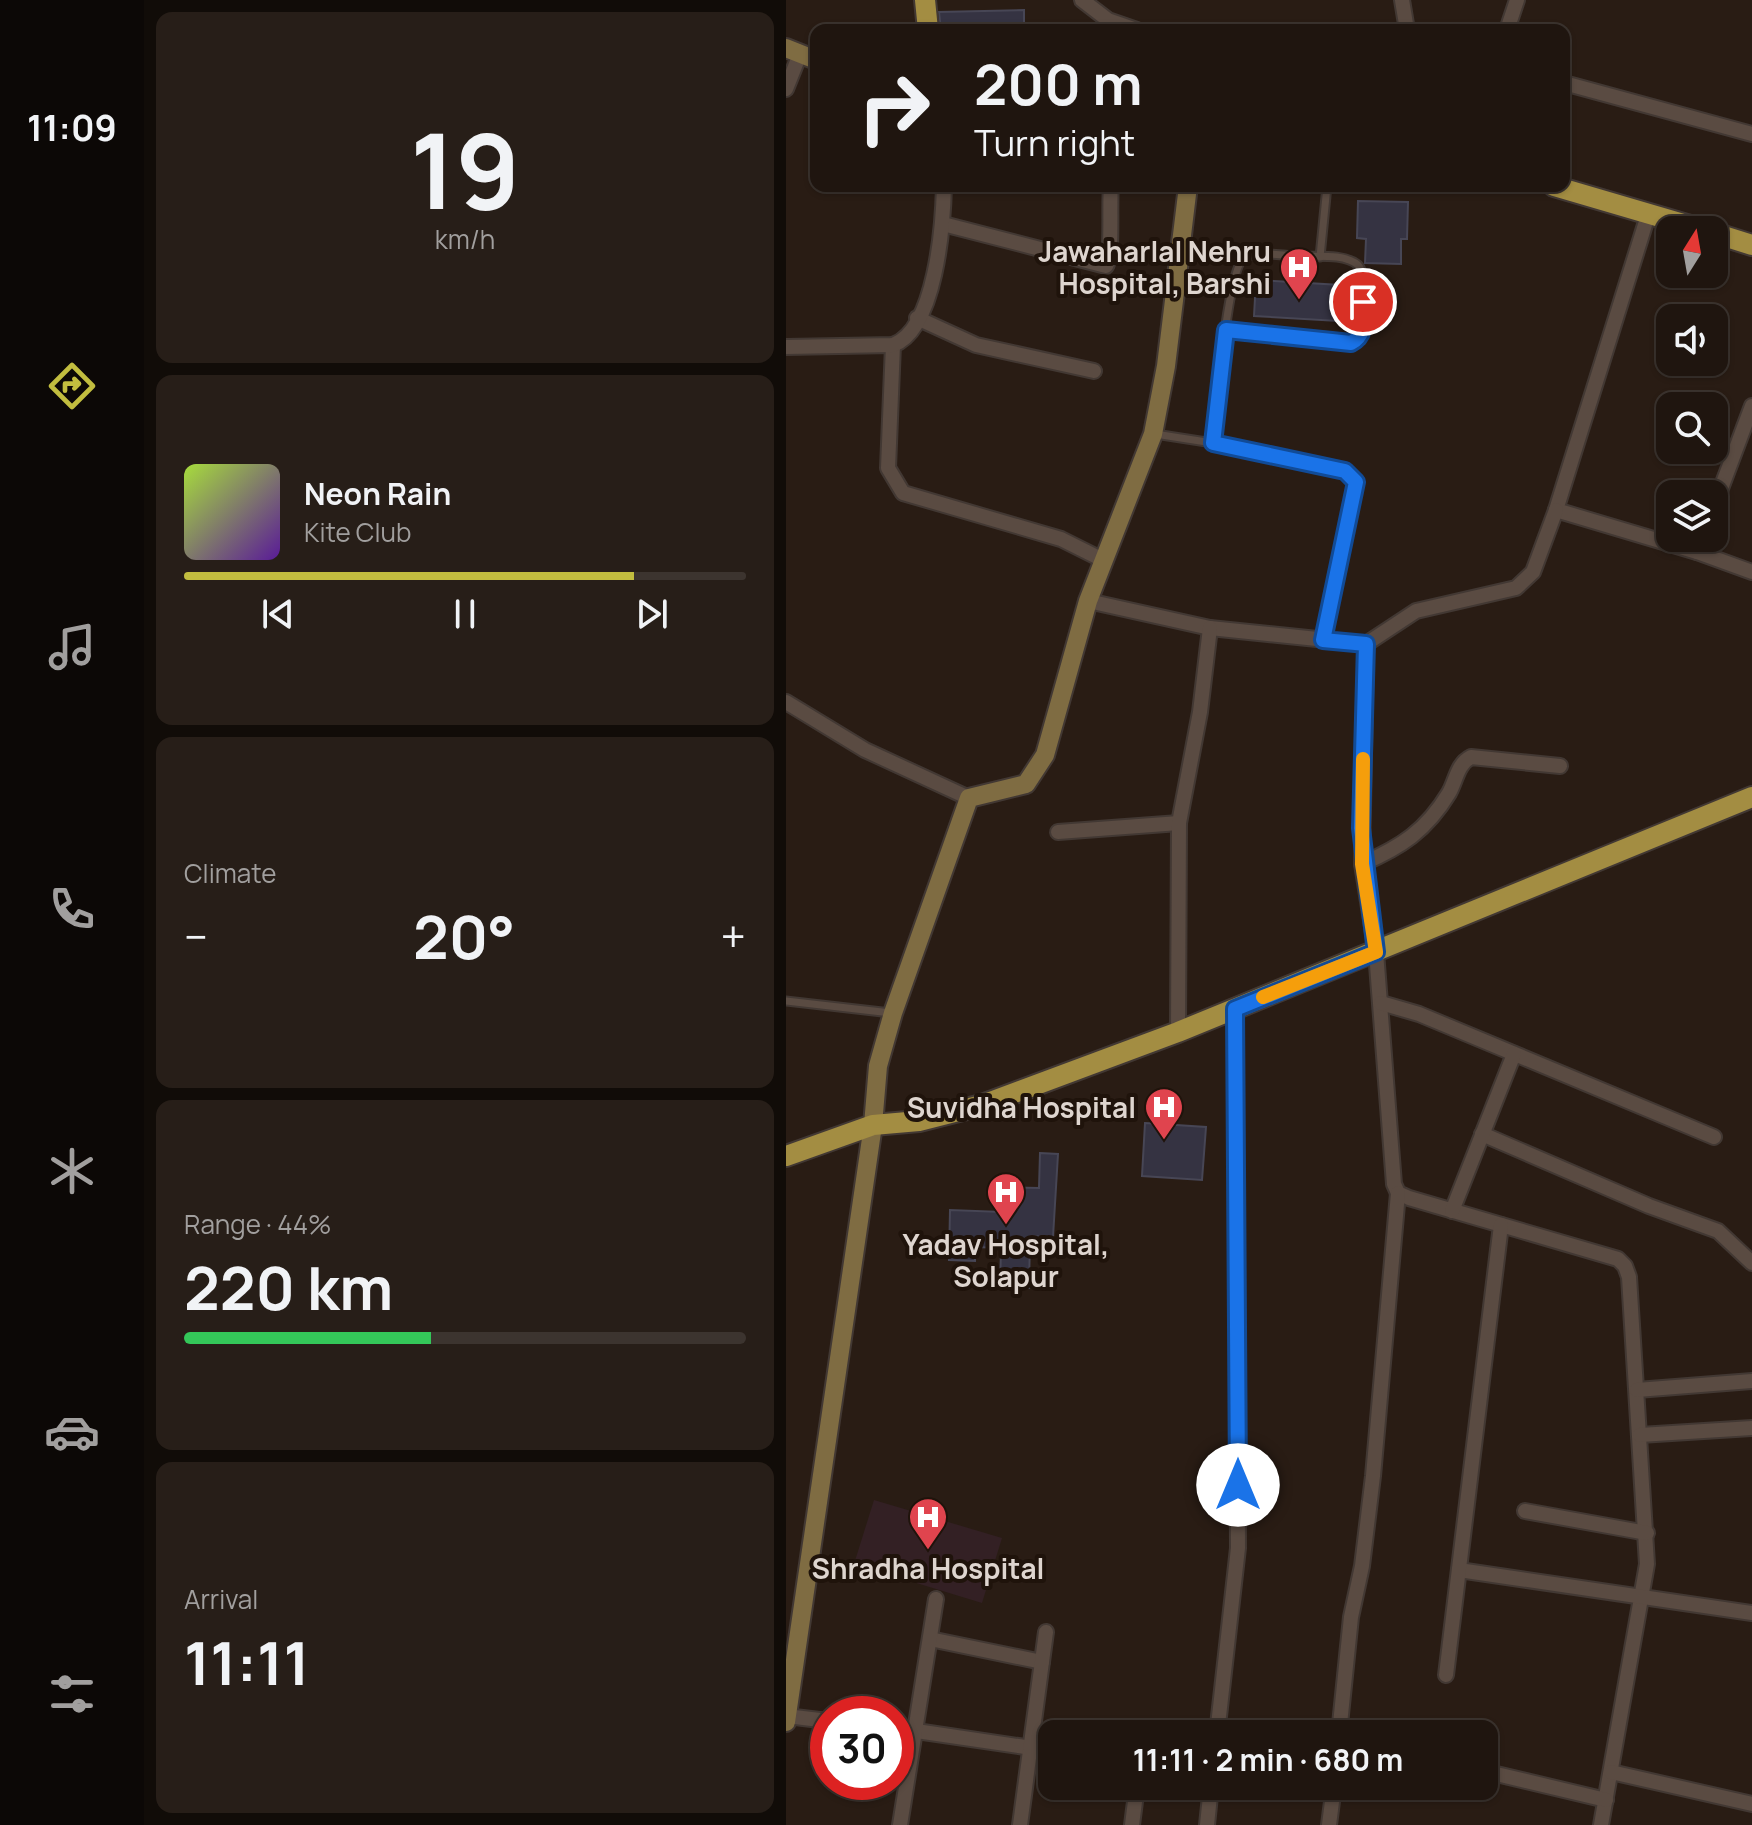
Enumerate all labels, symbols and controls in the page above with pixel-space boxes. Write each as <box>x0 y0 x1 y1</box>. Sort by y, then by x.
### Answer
text: 200 m <box>974 45 1143 122</box>
icon: right <box>842 56 946 160</box>
text: 19 <box>410 98 520 240</box>
text: 11:09 <box>27 103 117 152</box>
text: Turn right <box>974 118 1135 167</box>
north arrow <box>1656 216 1728 288</box>
map controls <box>1656 216 1728 552</box>
text: km/h <box>435 221 495 257</box>
place label: Jawaharlal Nehru Hospital, Barshi <box>1038 232 1271 302</box>
hospital icon: Jawaharlal Nehru Hospital, Barshi <box>1278 246 1320 301</box>
pin <box>1329 268 1397 336</box>
icon: arrive <box>1341 280 1385 324</box>
button: sound <box>1656 304 1728 376</box>
icon: directions <box>44 358 100 414</box>
button: search <box>1656 392 1728 464</box>
text: Neon Rain <box>304 473 451 514</box>
button: layers <box>1656 480 1728 552</box>
text: Kite Club <box>304 514 411 550</box>
icon: previous <box>256 592 300 636</box>
icon: pause <box>443 592 487 636</box>
icon: next <box>630 592 674 636</box>
icon: music <box>44 619 100 675</box>
text: Climate <box>184 855 276 891</box>
icon: phone <box>44 881 100 937</box>
text: 20° <box>413 895 515 977</box>
text: − <box>184 906 208 966</box>
text: + <box>721 906 746 966</box>
hospital icon: Suvidha Hospital <box>1143 1086 1185 1141</box>
place label: Suvidha Hospital <box>907 1088 1136 1126</box>
icon: climate <box>44 1143 100 1199</box>
hospital icon: Yadav Hospital, Solapur <box>985 1171 1027 1226</box>
text: Range · 44% <box>184 1206 332 1242</box>
place label: Yadav Hospital, Solapur <box>903 1225 1109 1295</box>
text: 220 km <box>184 1246 393 1328</box>
icon: car <box>44 1404 100 1460</box>
position arrow <box>1196 1443 1280 1527</box>
hospital icon: Shradha Hospital <box>907 1496 949 1551</box>
place label: Shradha Hospital <box>812 1549 1044 1587</box>
text: Arrival <box>184 1581 258 1617</box>
text: 11:11 <box>184 1621 310 1703</box>
icon: filters <box>44 1666 100 1722</box>
speed limit sign: 30 <box>810 1696 914 1800</box>
text: 11:11 · 2 min · 680 m <box>1133 1739 1403 1780</box>

